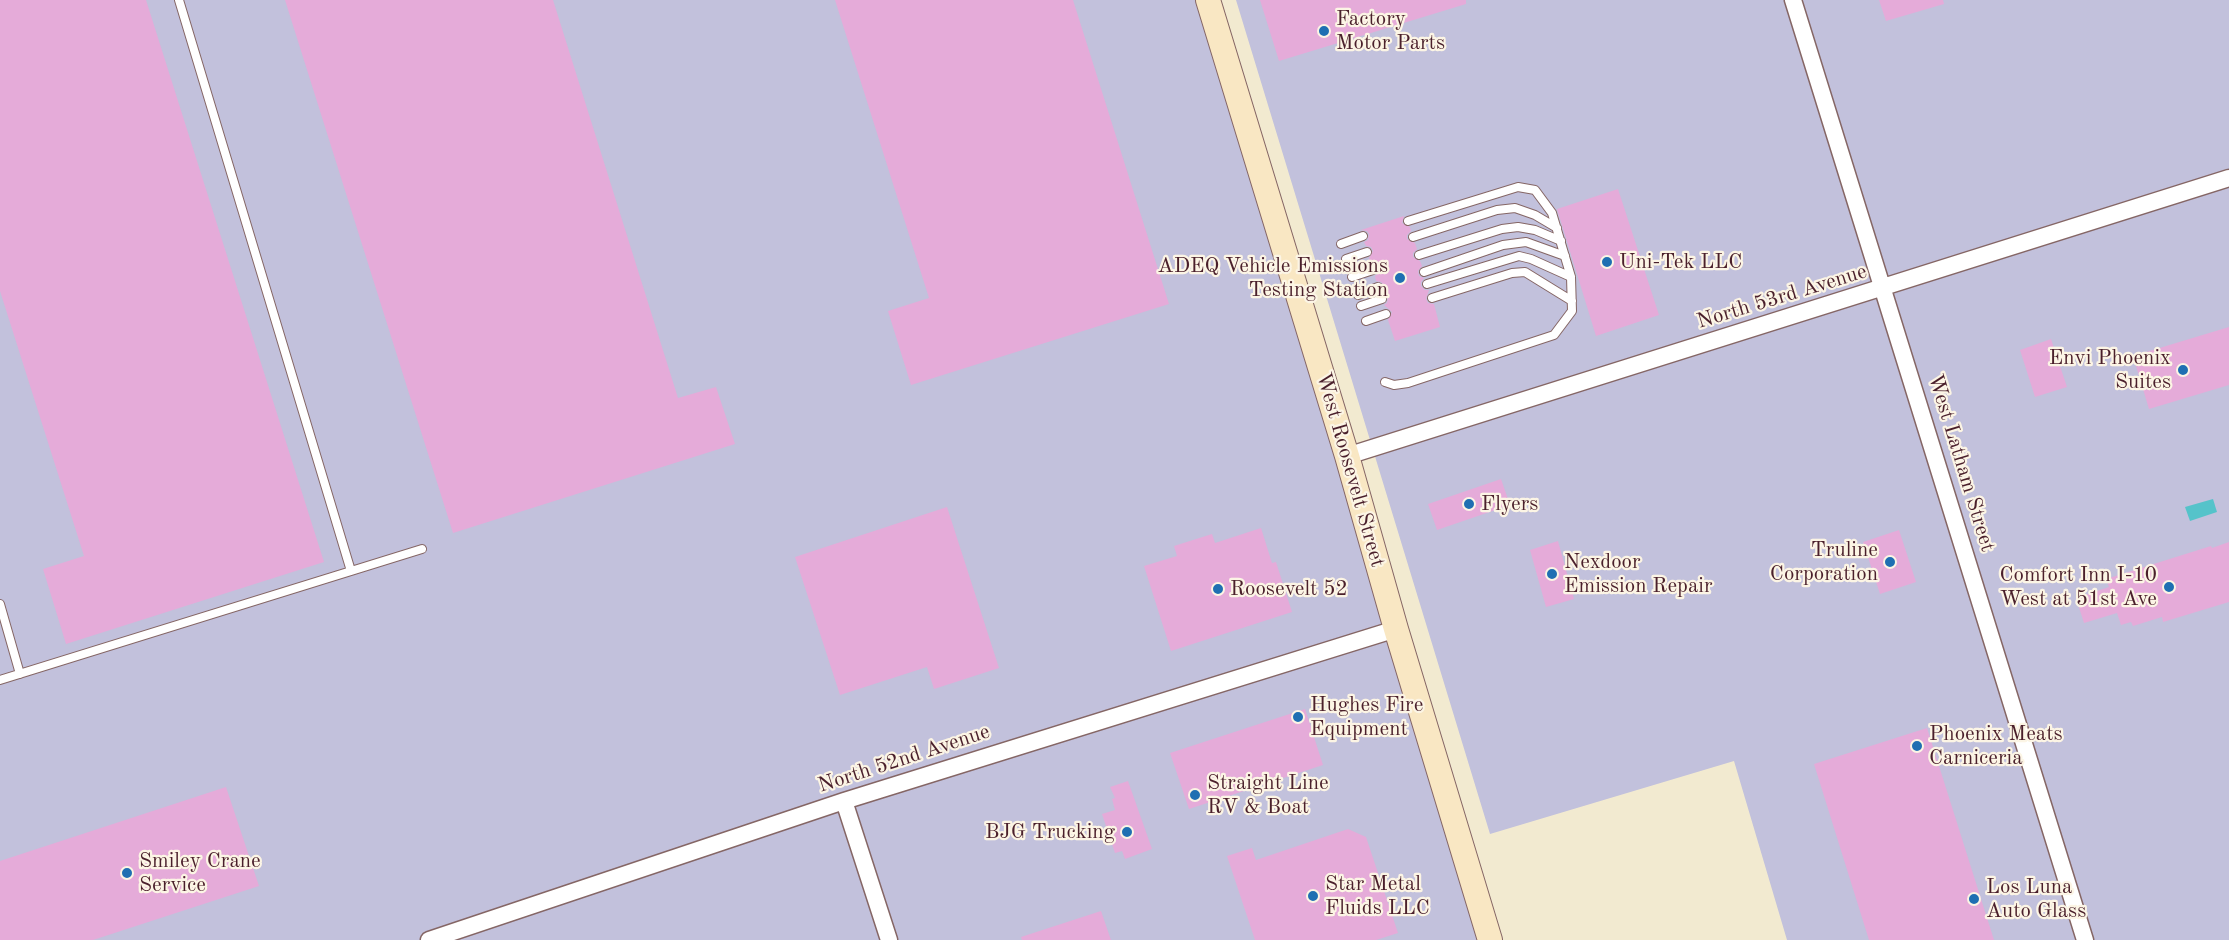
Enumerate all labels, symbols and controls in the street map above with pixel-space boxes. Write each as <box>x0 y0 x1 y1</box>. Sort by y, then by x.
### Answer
place label: Factory Motor Parts <box>1336 6 1445 56</box>
marker: Factory Motor Parts <box>1317 24 1331 38</box>
place label: Uni-Tek LLC <box>1619 249 1742 275</box>
place label: ADEQ Vehicle Emissions Testing Station <box>1158 253 1388 303</box>
marker: Uni-Tek LLC <box>1600 255 1614 269</box>
street label: North 53rd Avenue <box>1694 259 1870 335</box>
marker: ADEQ Vehicle Emissions Testing Station <box>1393 271 1407 285</box>
place label: Envi Phoenix Suites <box>2049 345 2171 395</box>
marker: Envi Phoenix Suites <box>2176 363 2190 377</box>
street label: West Roosevelt Street <box>1310 370 1390 570</box>
street label: West Latham Street <box>1922 371 2000 555</box>
place label: Flyers <box>1481 491 1538 517</box>
marker: Flyers <box>1462 497 1476 511</box>
place label: Truline Corporation <box>1770 537 1878 587</box>
place label: Nexdoor Emission Repair <box>1564 549 1713 599</box>
marker: Truline Corporation <box>1883 555 1897 569</box>
place label: Comfort Inn I-10 West at 51st Ave <box>1999 562 2157 612</box>
marker: Nexdoor Emission Repair <box>1545 567 1559 581</box>
place label: Roosevelt 52 <box>1230 576 1348 602</box>
marker: Comfort Inn I-10 West at 51st Ave <box>2162 580 2176 594</box>
marker: Roosevelt 52 <box>1211 582 1225 596</box>
place label: Hughes Fire Equipment <box>1310 692 1423 742</box>
marker: Hughes Fire Equipment <box>1291 710 1305 724</box>
street label: North 52nd Avenue <box>815 719 993 799</box>
place label: Phoenix Meats Carniceria <box>1929 721 2063 771</box>
marker: Phoenix Meats Carniceria <box>1910 739 1924 753</box>
place label: Straight Line RV & Boat <box>1207 770 1329 820</box>
marker: Straight Line RV & Boat <box>1188 788 1202 802</box>
place label: BJG Trucking <box>985 819 1115 845</box>
marker: BJG Trucking <box>1120 825 1134 839</box>
place label: Smiley Crane Service <box>139 848 261 898</box>
marker: Smiley Crane Service <box>120 866 134 880</box>
place label: Star Metal Fluids LLC <box>1325 871 1430 921</box>
place label: Los Luna Auto Glass <box>1986 874 2086 924</box>
marker: Star Metal Fluids LLC <box>1306 889 1320 903</box>
marker: Los Luna Auto Glass <box>1967 892 1981 906</box>

